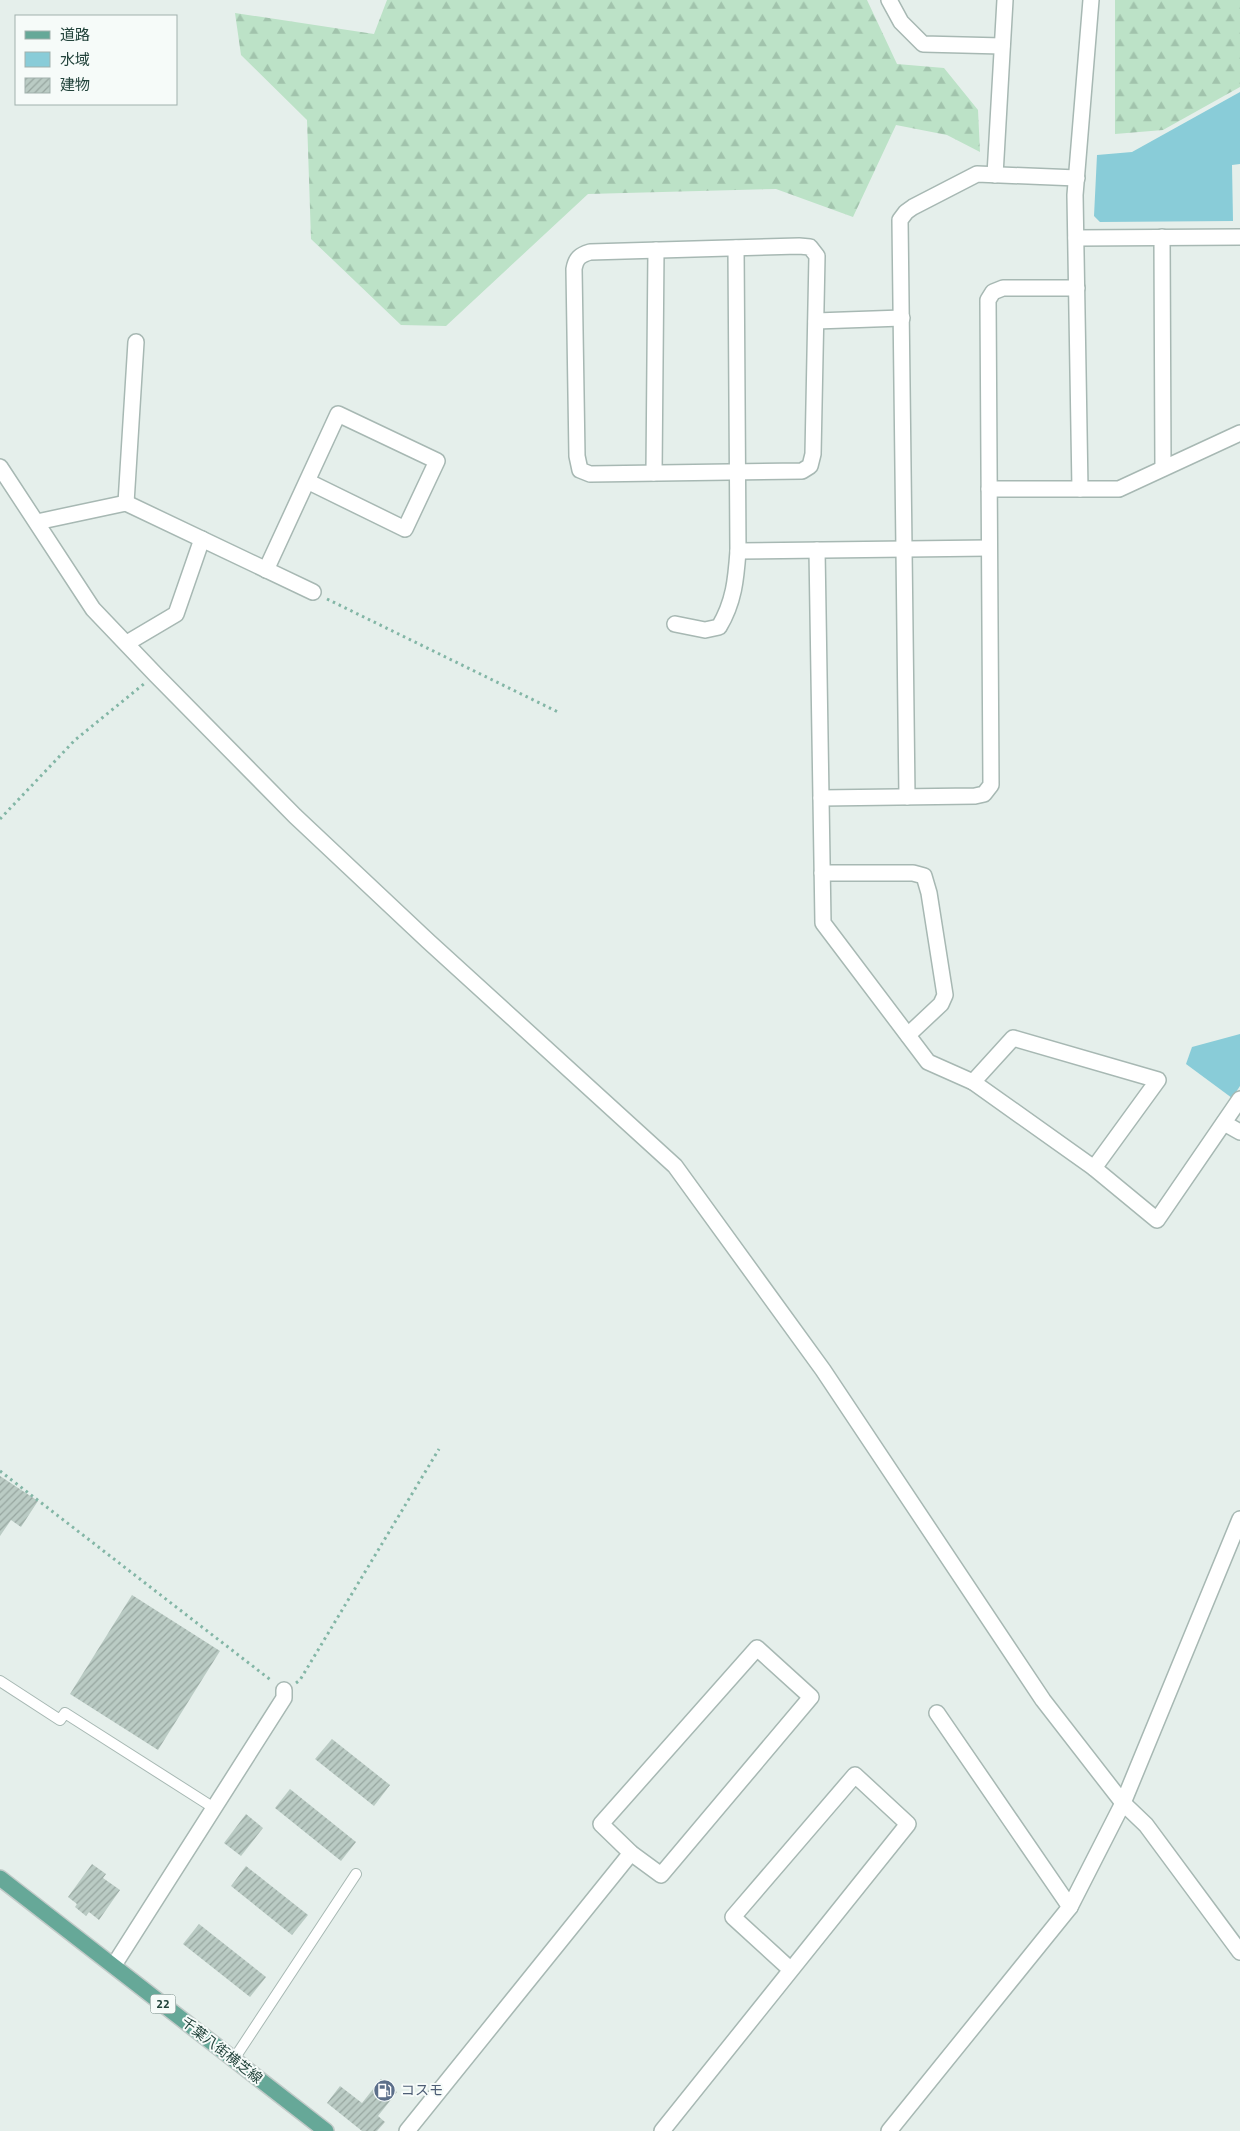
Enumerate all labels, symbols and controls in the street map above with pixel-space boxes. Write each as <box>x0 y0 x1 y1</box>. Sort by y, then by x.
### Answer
legend <box>15 15 178 105</box>
text: 道路 <box>60 23 90 46</box>
text: 水域 <box>60 48 90 71</box>
text: 建物 <box>60 73 90 96</box>
road number: 22 <box>150 1995 176 2014</box>
street label: 千葉八街横芝線 <box>177 2011 267 2088</box>
fuel station icon: コスモ <box>373 2078 397 2102</box>
place label: コスモ <box>401 2079 443 2100</box>

